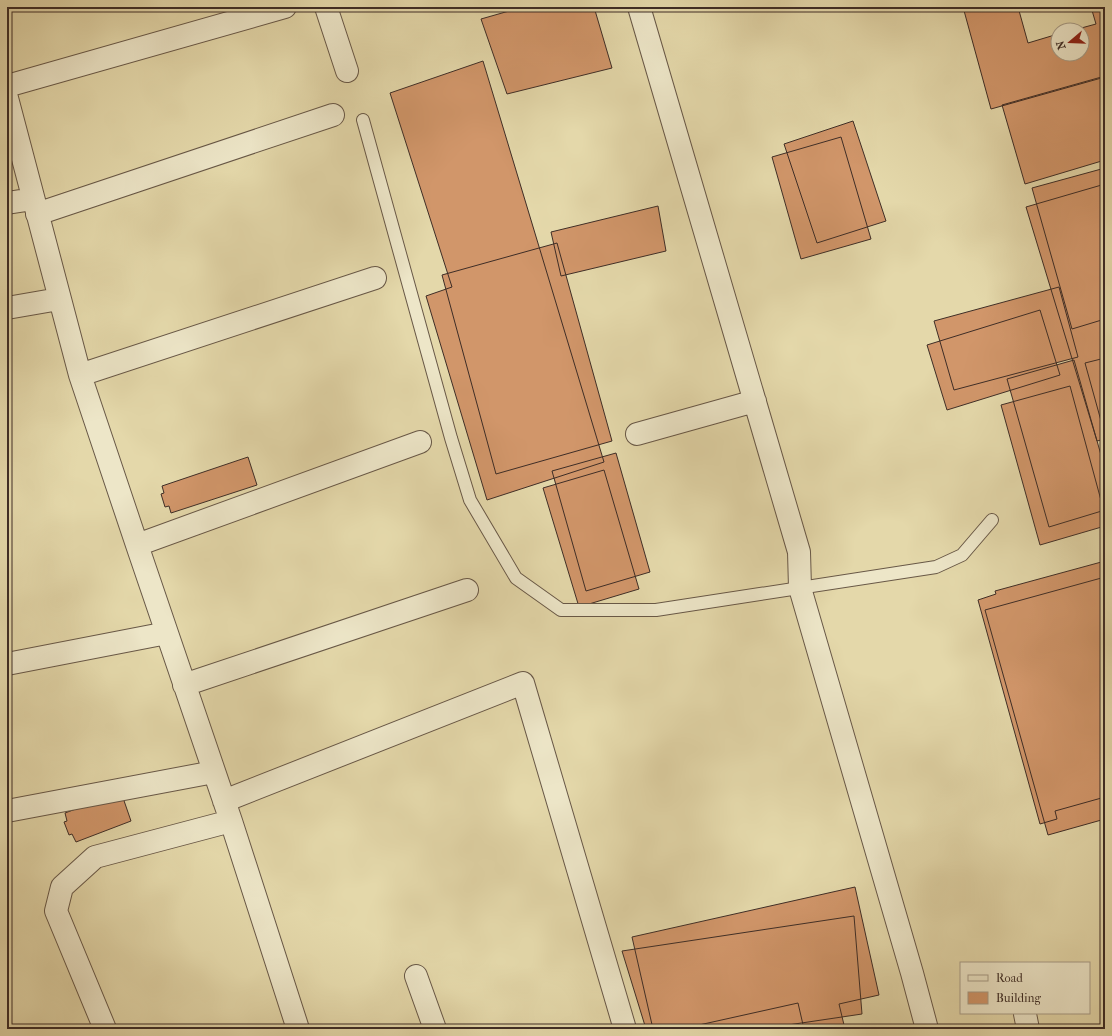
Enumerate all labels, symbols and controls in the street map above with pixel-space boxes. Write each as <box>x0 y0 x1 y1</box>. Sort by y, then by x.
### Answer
north arrow <box>1050 22 1090 62</box>
text: N <box>1053 38 1069 51</box>
legend <box>960 962 1090 1014</box>
text: Road <box>996 971 1023 985</box>
text: Building <box>996 991 1041 1005</box>

